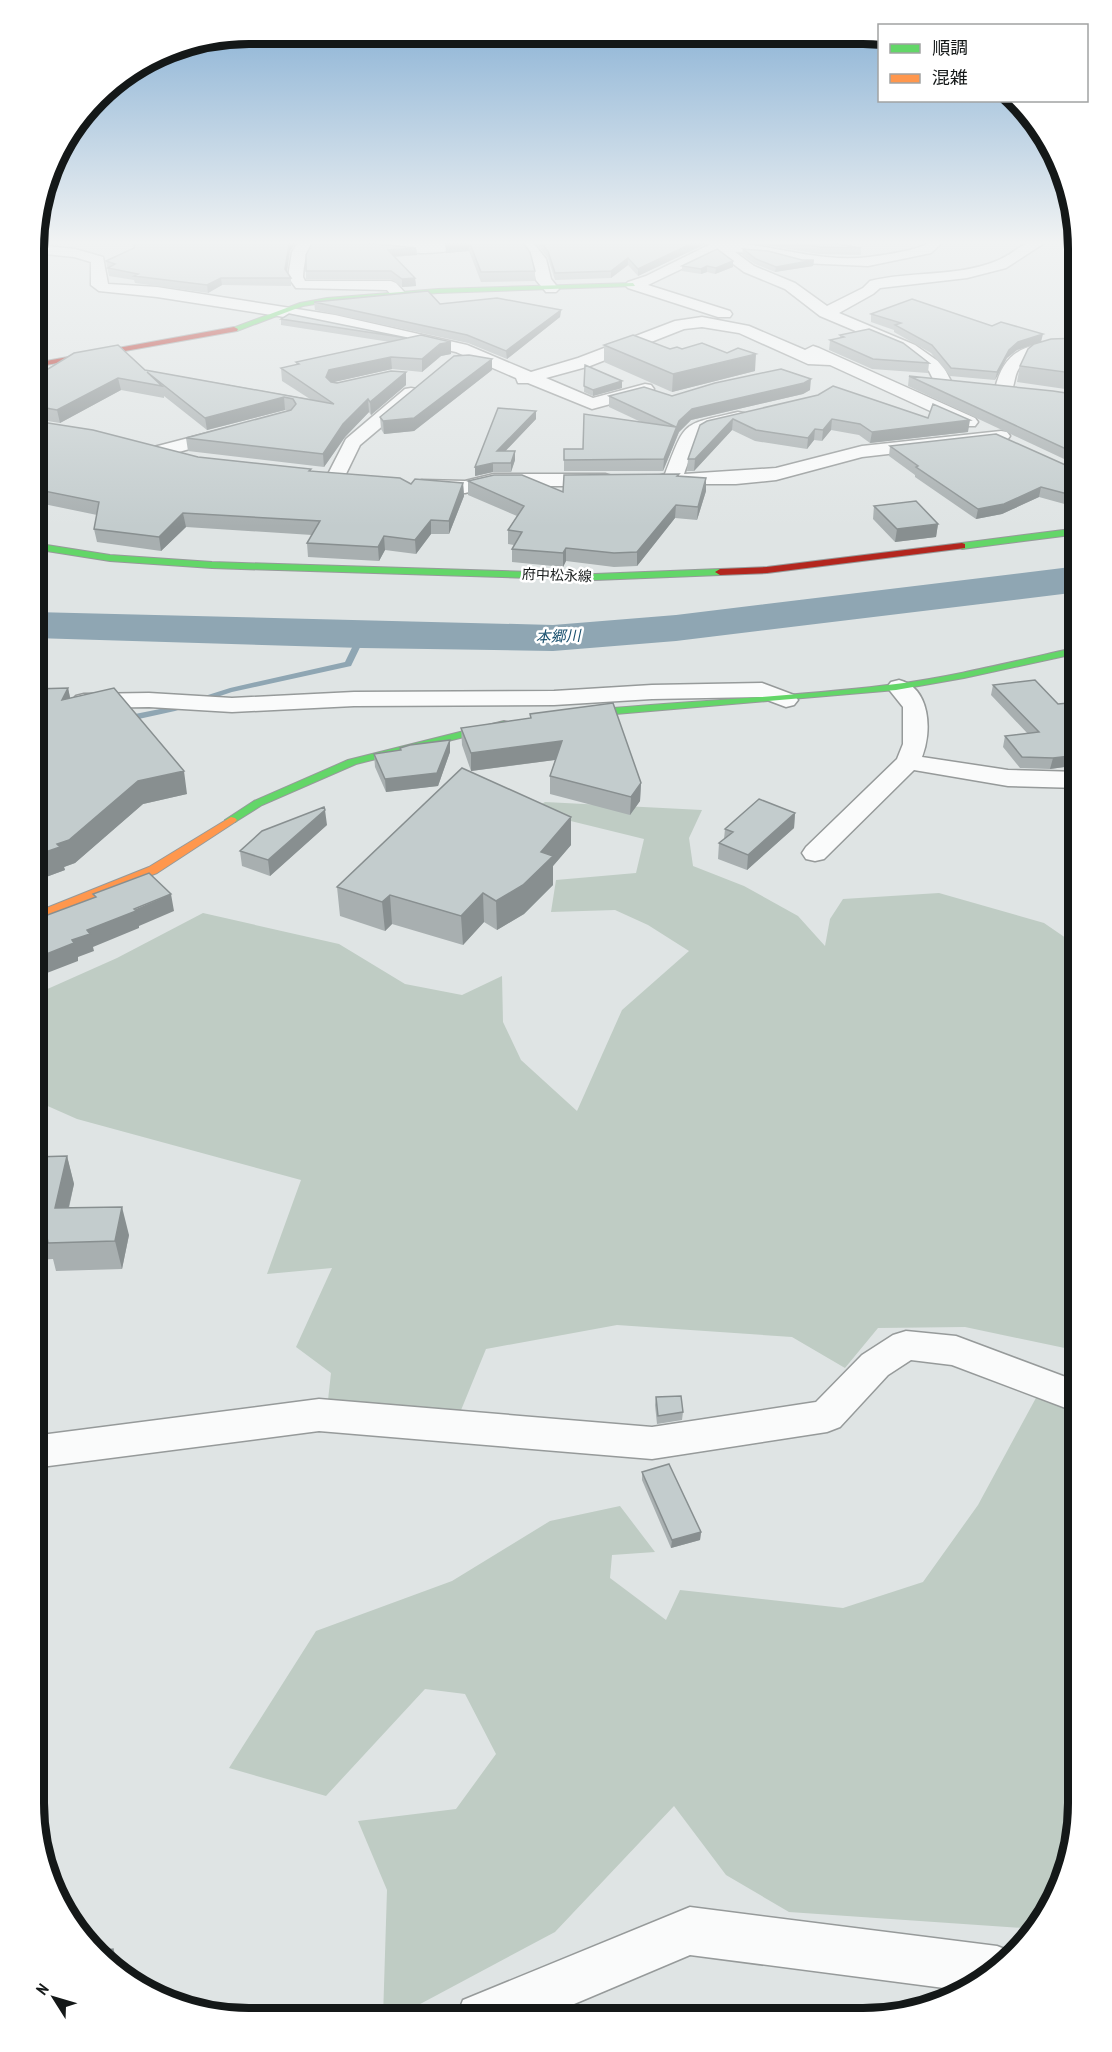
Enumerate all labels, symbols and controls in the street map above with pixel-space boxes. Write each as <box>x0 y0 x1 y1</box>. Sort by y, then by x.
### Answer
legend <box>878 24 1088 102</box>
text: 順調 <box>932 36 968 59</box>
text: 混雑 <box>932 66 968 89</box>
street label: 府中松永線 <box>522 565 592 585</box>
water label: 本郷川 <box>535 626 583 646</box>
north arrow <box>24 1968 84 2028</box>
text: N <box>31 1980 53 1998</box>

